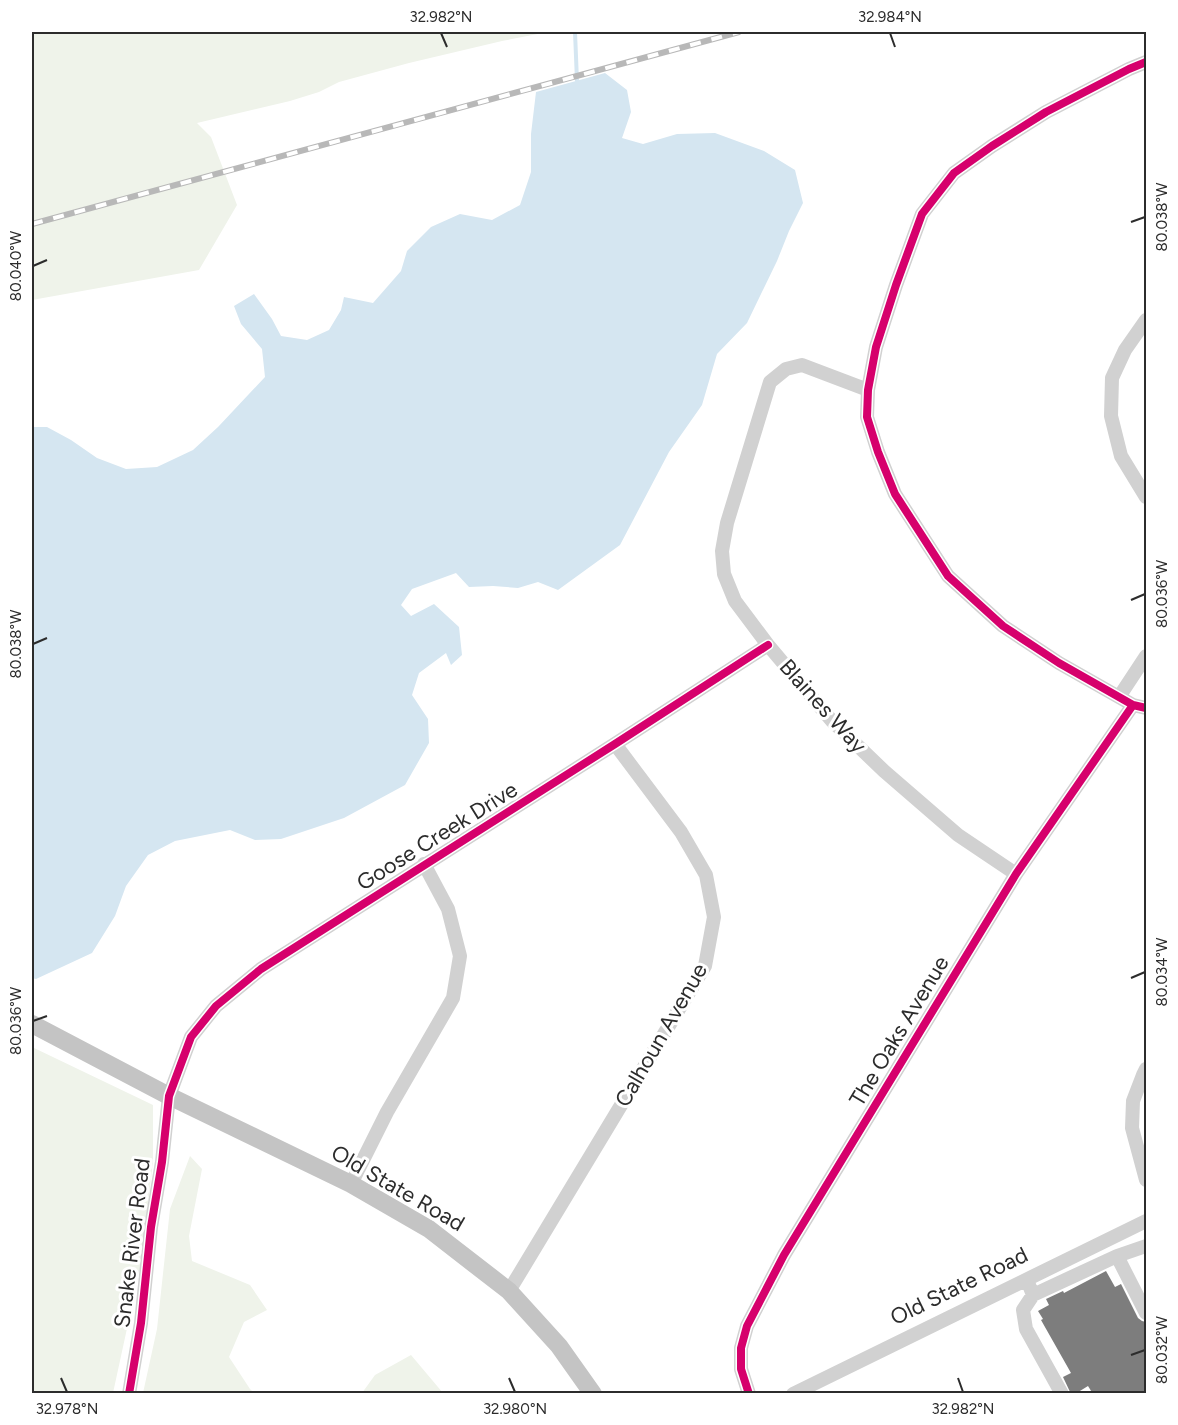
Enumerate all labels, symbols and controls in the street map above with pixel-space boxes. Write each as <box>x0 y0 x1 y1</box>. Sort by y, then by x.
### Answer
text: 32.982°N <box>410 8 472 26</box>
text: 32.984°N <box>858 8 922 26</box>
text: 80.038°W <box>1153 182 1171 251</box>
text: 80.040°W <box>7 230 25 301</box>
text: 80.036°W <box>1153 559 1171 628</box>
text: 80.038°W <box>7 609 25 678</box>
street label: Blaines Way <box>774 653 873 759</box>
street label: Goose Creek Drive <box>352 776 522 896</box>
text: 80.034°W <box>1153 937 1171 1006</box>
street label: The Oaks Avenue <box>843 951 955 1111</box>
street label: Calhoun Avenue <box>609 958 713 1112</box>
text: 80.036°W <box>7 986 25 1055</box>
street label: Old State Road <box>326 1139 470 1237</box>
street label: Snake River Road <box>108 1157 156 1329</box>
street label: Old State Road <box>886 1241 1032 1331</box>
text: 80.032°W <box>1153 1315 1171 1384</box>
text: 32.978°N <box>36 1400 98 1418</box>
text: 32.980°N <box>483 1400 547 1418</box>
text: 32.982°N <box>932 1400 994 1418</box>

